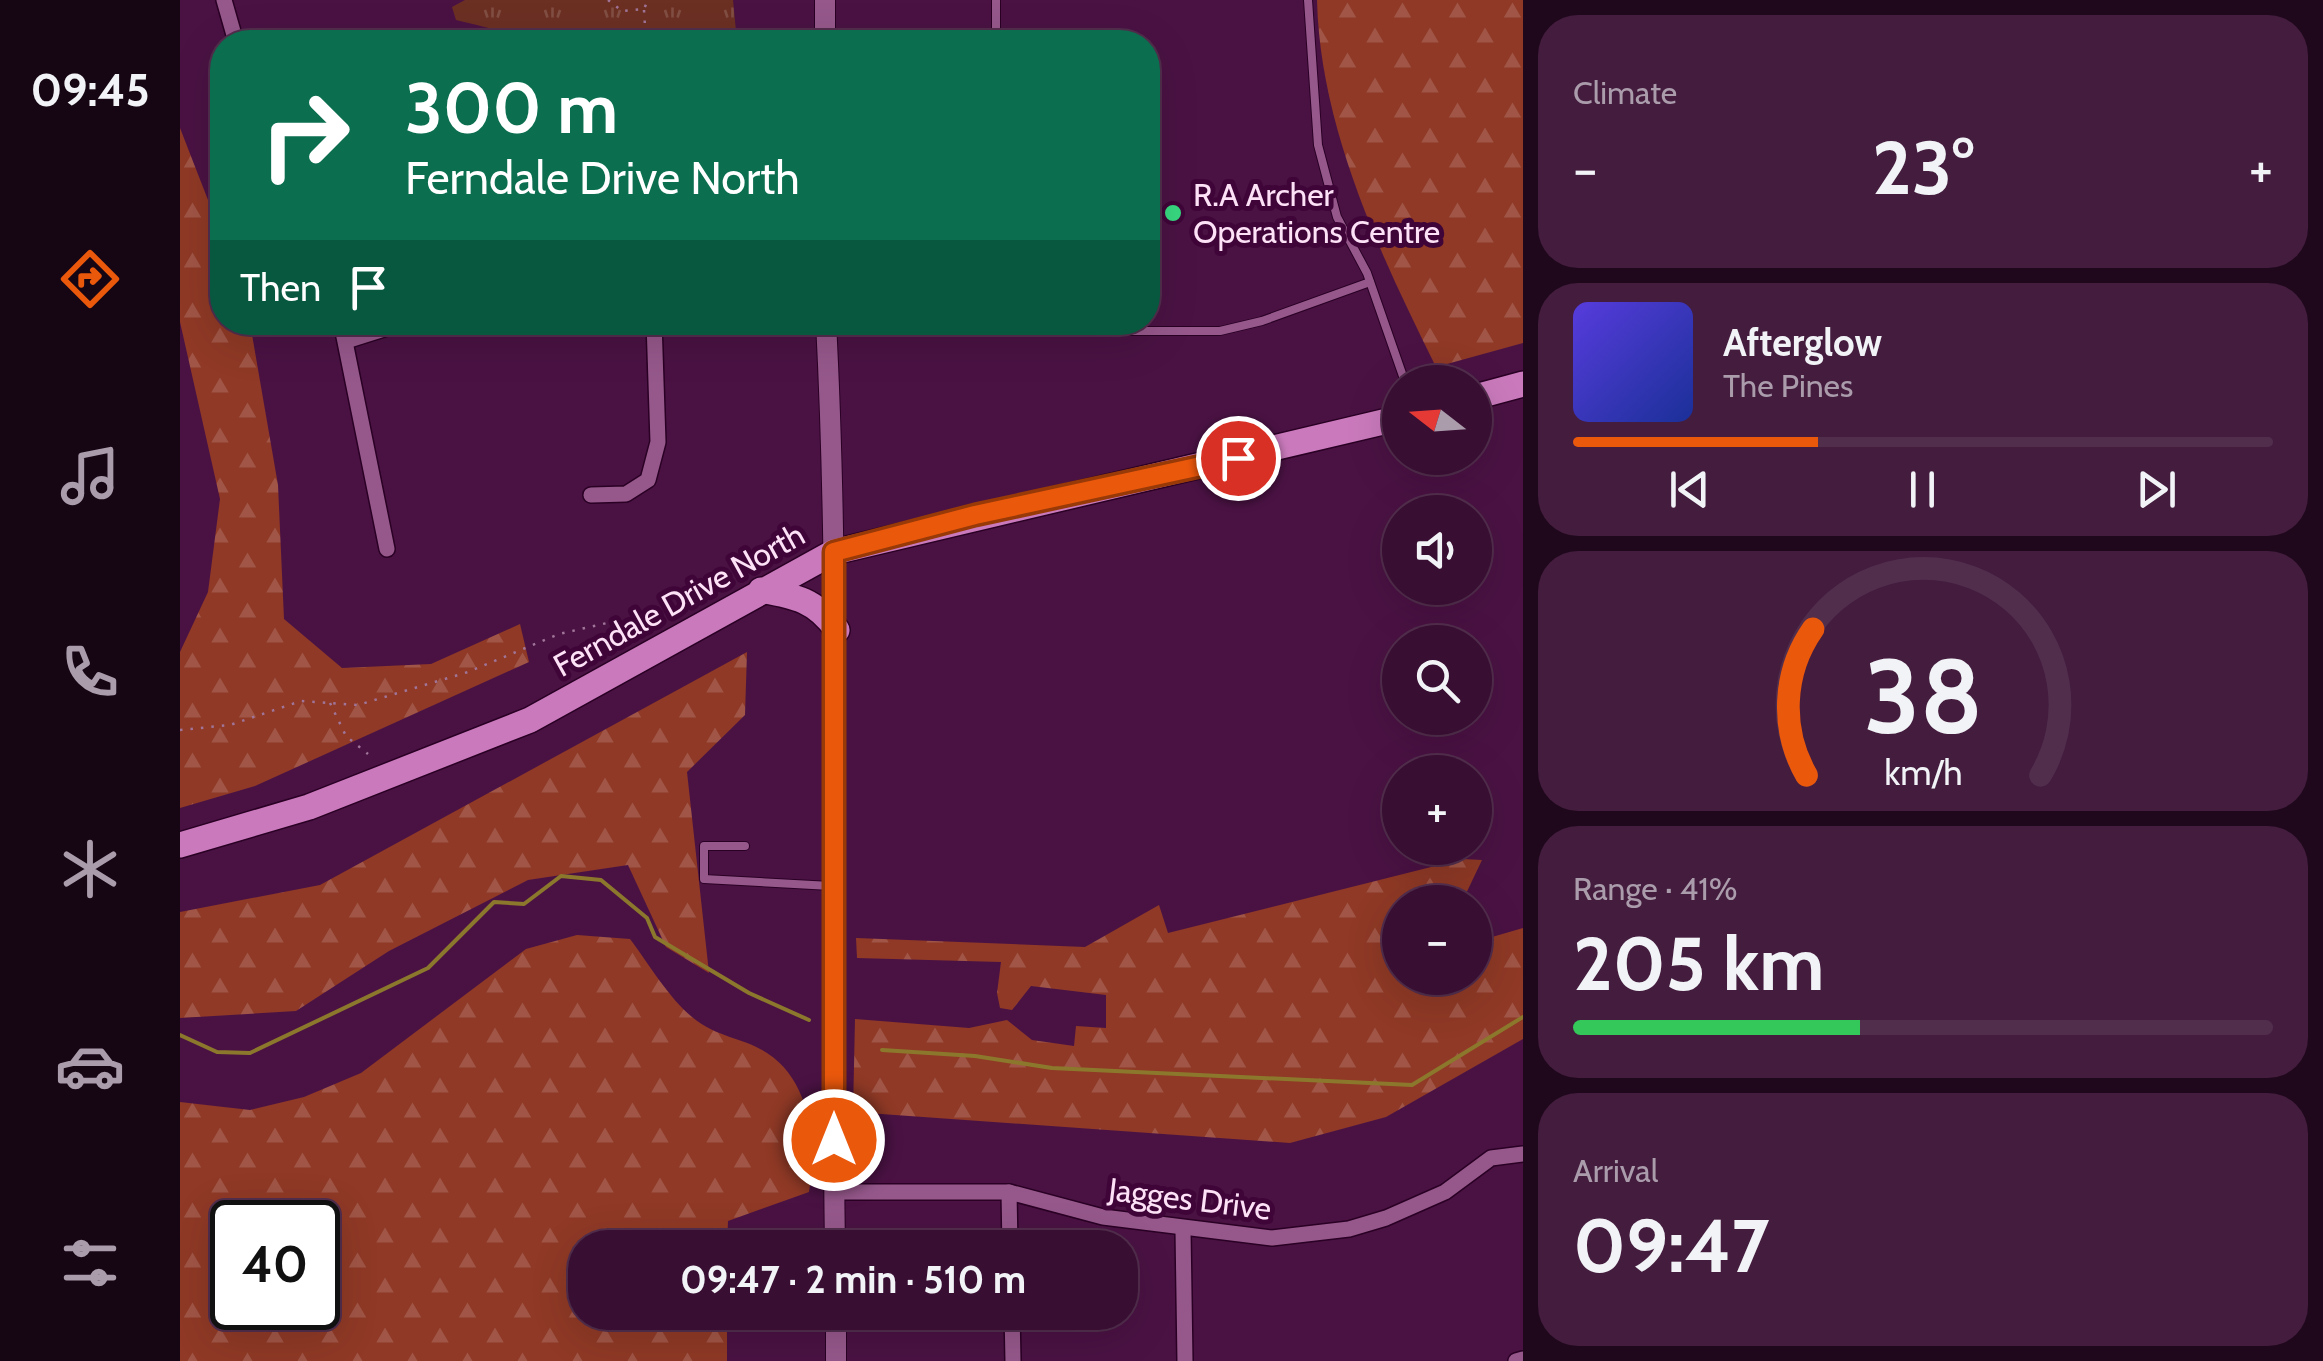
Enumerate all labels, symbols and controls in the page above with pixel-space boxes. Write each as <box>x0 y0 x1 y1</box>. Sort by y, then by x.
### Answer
text: 09:45 <box>30 63 150 117</box>
text: 300 m <box>405 65 618 151</box>
icon: right <box>240 70 370 200</box>
text: Climate <box>1573 73 1677 112</box>
text: 23° <box>1872 122 1974 213</box>
text: − <box>1573 135 1597 202</box>
text: + <box>2249 135 2273 202</box>
text: Ferndale Drive North <box>405 151 800 205</box>
place label: R.A Archer Operations Centre <box>1193 175 1440 251</box>
marker: R.A Archer Operations Centre <box>1162 202 1184 224</box>
icon: directions <box>55 244 125 314</box>
icon: arrive <box>341 260 396 315</box>
text: Then <box>240 264 321 311</box>
text: Afterglow <box>1723 319 1882 366</box>
north arrow <box>1382 365 1492 475</box>
map controls <box>1382 365 1492 995</box>
text: The Pines <box>1723 366 1853 405</box>
pin <box>1196 416 1281 501</box>
icon: arrive <box>1211 431 1266 486</box>
icon: music <box>55 441 125 511</box>
icon: previous <box>1662 462 1717 517</box>
icon: pause <box>1895 462 1950 517</box>
icon: next <box>2129 462 2184 517</box>
button: sound <box>1382 495 1492 605</box>
street label: Ferndale Drive North <box>547 514 811 685</box>
button: search <box>1382 625 1492 735</box>
text: 38 <box>1864 633 1982 759</box>
icon: phone <box>55 637 125 707</box>
text: km/h <box>1884 751 1962 794</box>
button: + <box>1382 755 1492 865</box>
icon: climate <box>55 834 125 904</box>
text: Range · 41% <box>1573 869 1737 908</box>
button: − <box>1382 885 1492 995</box>
text: 205 km <box>1573 918 1824 1009</box>
icon: car <box>55 1031 125 1101</box>
position arrow <box>782 1088 886 1192</box>
text: Arrival <box>1573 1151 1658 1190</box>
street label: Jagges Drive <box>1105 1169 1274 1228</box>
speed limit sign: 40 <box>210 1200 340 1330</box>
text: 09:47 <box>1573 1200 1770 1291</box>
icon: filters <box>55 1228 125 1298</box>
text: 09:47 · 2 min · 510 m <box>680 1256 1026 1303</box>

